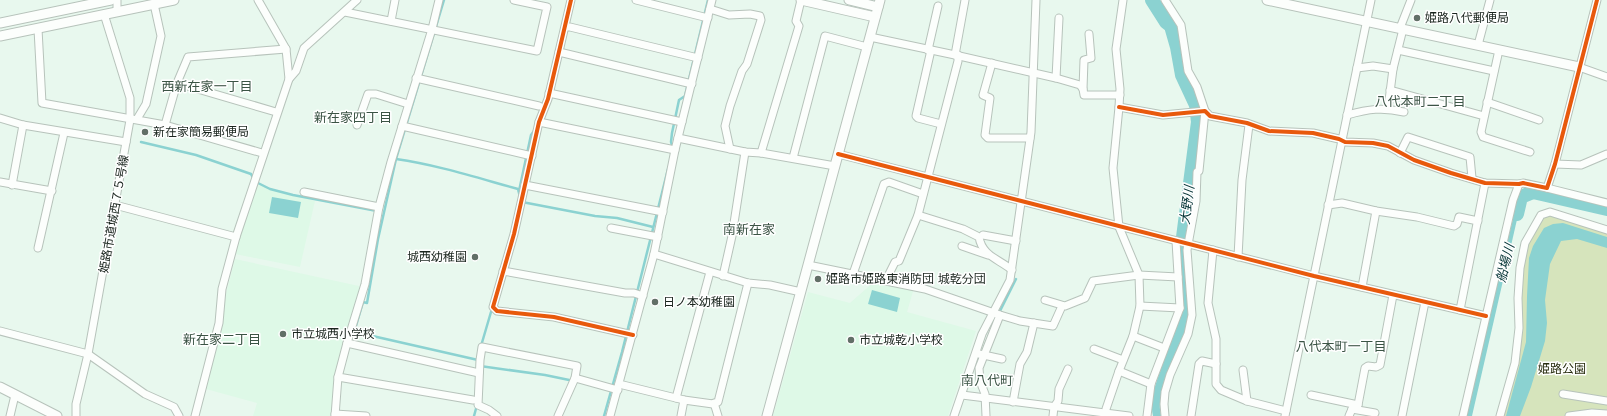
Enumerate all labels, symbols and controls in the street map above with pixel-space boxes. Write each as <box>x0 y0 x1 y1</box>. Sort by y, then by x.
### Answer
place label: 姫路八代郵便局 <box>1425 11 1509 25</box>
marker: 姫路八代郵便局 <box>1412 13 1422 23</box>
district label: 西新在家一丁目 <box>161 79 253 94</box>
district label: 八代本町二丁目 <box>1374 94 1466 109</box>
district label: 新在家四丁目 <box>314 110 392 125</box>
place label: 新在家簡易郵便局 <box>153 125 249 139</box>
marker: 新在家簡易郵便局 <box>140 127 150 137</box>
street label: 姫路市道城西７５号線 <box>97 154 131 274</box>
water label: 大野川 <box>1177 183 1197 225</box>
district label: 南新在家 <box>723 222 775 237</box>
water label: 船場川 <box>1493 240 1517 284</box>
place label: 城西幼稚園 <box>407 250 467 264</box>
marker: 城西幼稚園 <box>470 252 480 262</box>
place label: 姫路市姫路東消防団 城乾分団 <box>826 272 986 286</box>
marker: 姫路市姫路東消防団 城乾分団 <box>813 274 823 284</box>
place label: 日ノ本幼稚園 <box>663 295 735 309</box>
marker: 日ノ本幼稚園 <box>650 297 660 307</box>
place label: 市立城西小学校 <box>291 327 375 341</box>
marker: 市立城西小学校 <box>278 329 288 339</box>
district label: 新在家二丁目 <box>183 332 261 347</box>
place label: 市立城乾小学校 <box>859 333 943 347</box>
marker: 市立城乾小学校 <box>846 335 856 345</box>
district label: 八代本町一丁目 <box>1295 339 1387 354</box>
park label: 姫路公園 <box>1538 362 1586 376</box>
district label: 南八代町 <box>961 373 1013 388</box>

